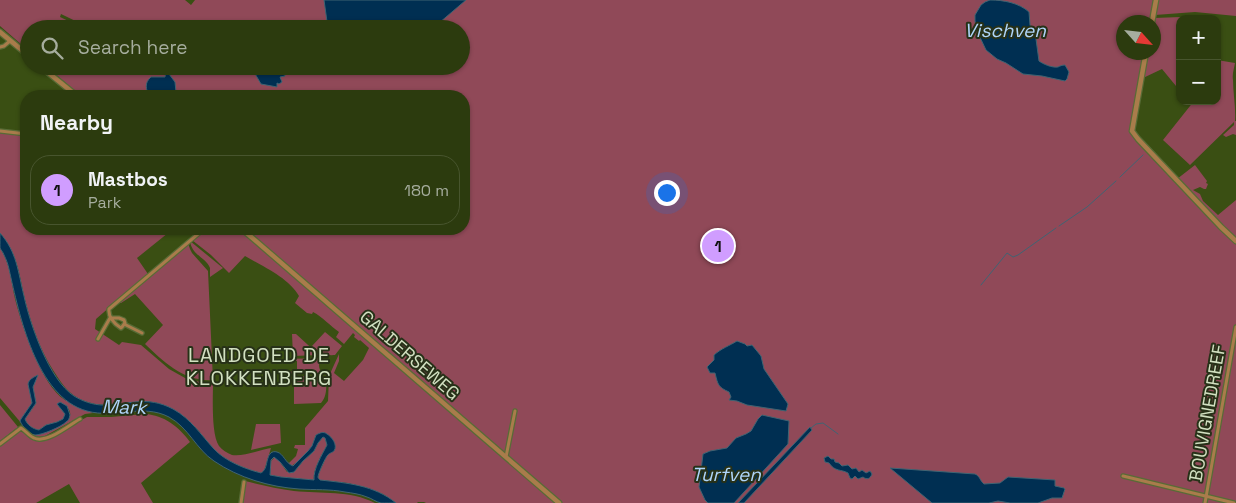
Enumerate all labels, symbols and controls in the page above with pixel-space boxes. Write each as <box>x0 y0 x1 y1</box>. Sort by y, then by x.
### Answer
north arrow <box>1116 15 1161 60</box>
map controls <box>1176 15 1221 105</box>
button: + <box>1176 15 1221 60</box>
water label: Vischven <box>964 18 1046 43</box>
search box <box>20 20 470 75</box>
icon: search <box>38 34 66 62</box>
text: Search here <box>78 35 188 60</box>
button: − <box>1176 60 1221 105</box>
text: Nearby <box>40 109 113 136</box>
text: Mastbos <box>88 167 168 192</box>
text: 1 <box>53 180 61 201</box>
text: 180 m <box>404 180 449 201</box>
your location <box>654 180 680 206</box>
text: Park <box>88 192 121 213</box>
pin: 1 <box>702 227 734 265</box>
street label: GALDERSEWEG <box>355 305 465 405</box>
district label: LANDGOED DE KLOKKENBERG <box>186 342 332 391</box>
street label: BOUVIGNEDREEF <box>1184 342 1230 483</box>
water label: Mark <box>101 394 149 420</box>
water label: Turfven <box>691 462 761 487</box>

